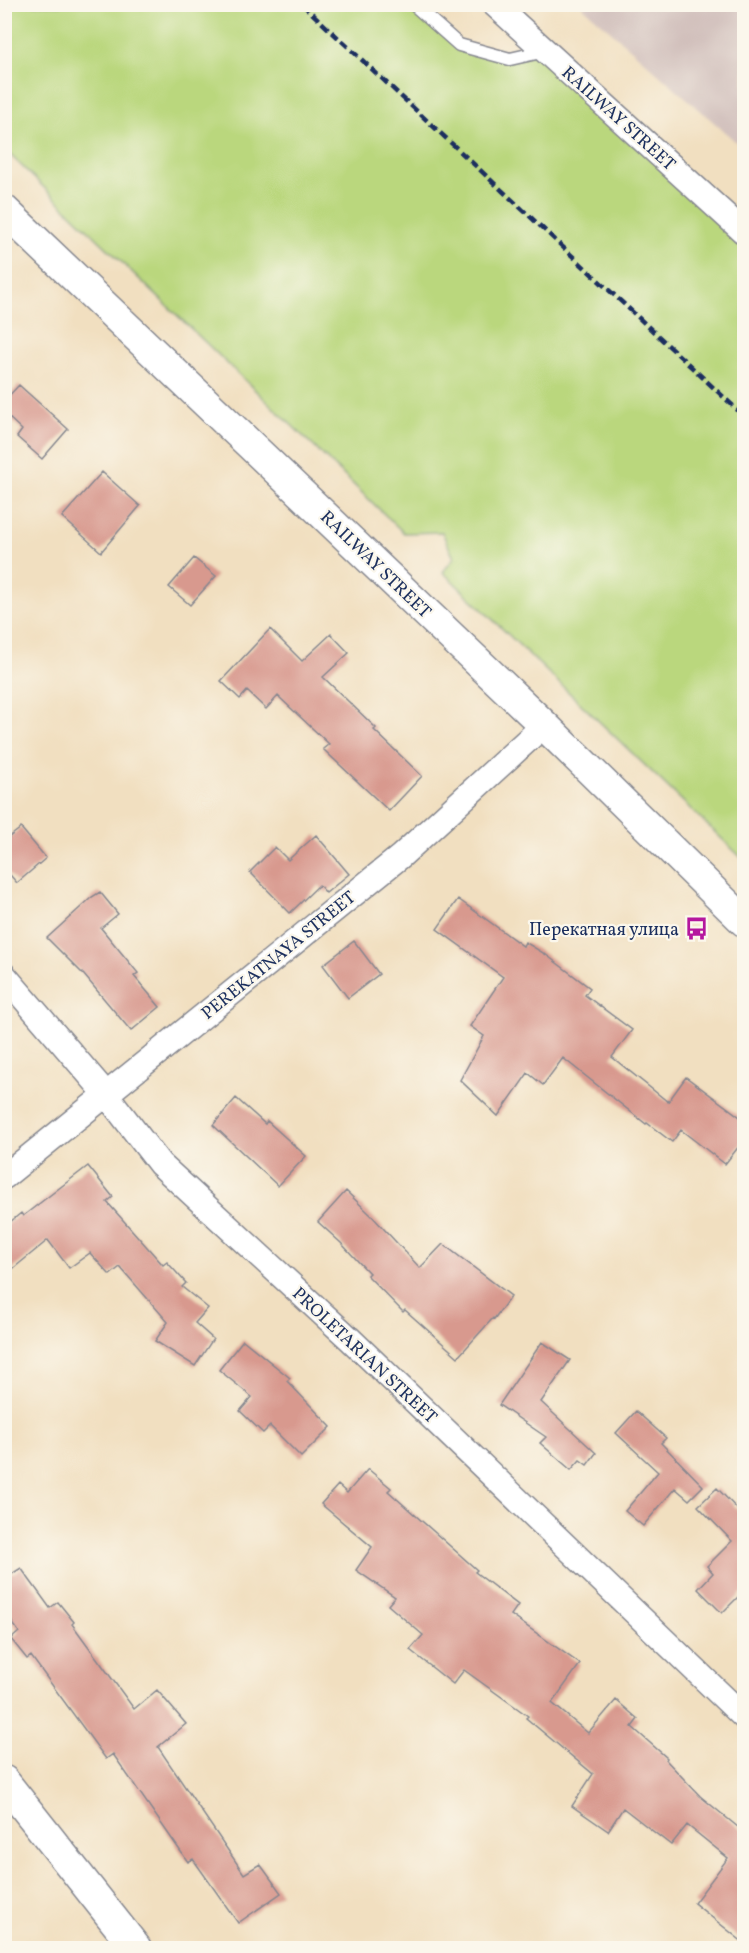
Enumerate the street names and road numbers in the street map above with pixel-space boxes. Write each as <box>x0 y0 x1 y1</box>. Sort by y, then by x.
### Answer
street label: RAILWAY STREET <box>556 61 681 177</box>
street label: RAILWAY STREET <box>314 506 436 625</box>
street label: PEREKATNAYA STREET <box>196 886 362 1026</box>
street label: PROLETARIAN STREET <box>286 1282 442 1430</box>

